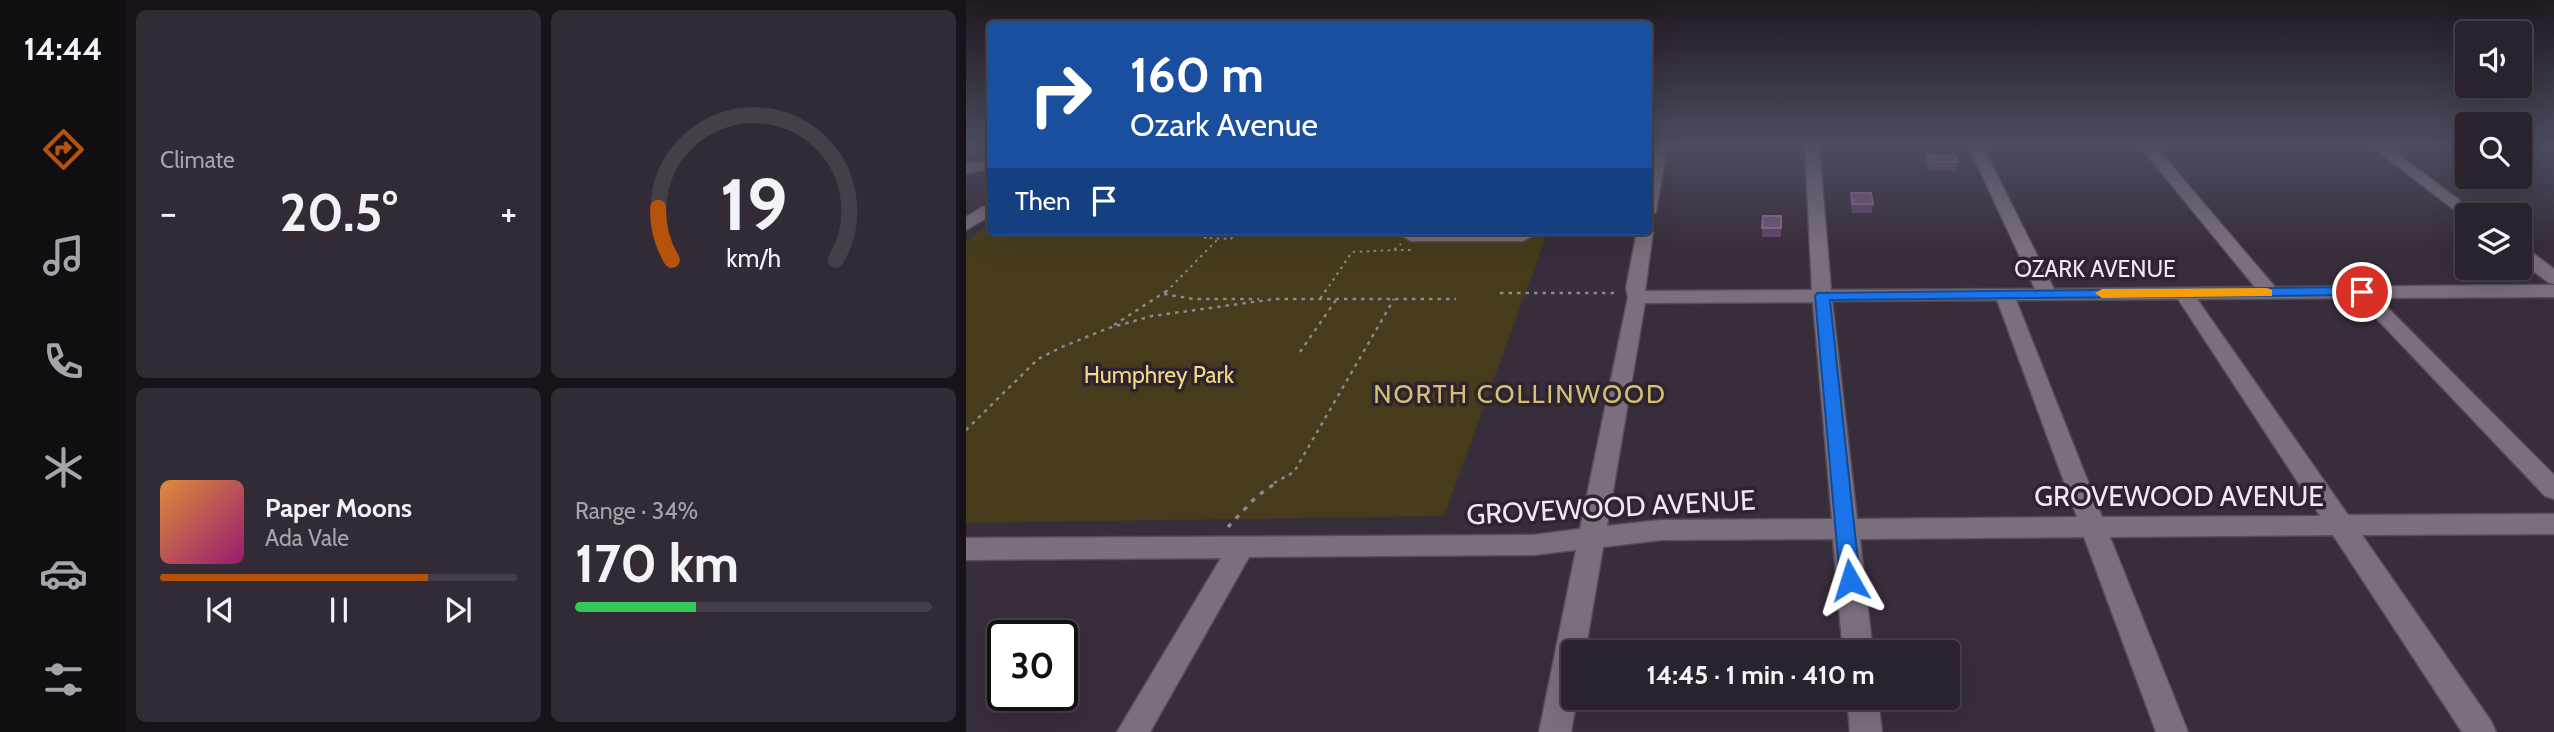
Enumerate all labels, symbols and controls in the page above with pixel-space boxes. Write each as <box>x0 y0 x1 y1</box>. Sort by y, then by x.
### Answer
map controls <box>2455 21 2532 280</box>
button: sound <box>2455 21 2532 98</box>
text: 14:44 <box>24 29 102 68</box>
text: 160 m <box>1130 45 1264 104</box>
icon: right <box>1015 49 1106 140</box>
text: Ozark Avenue <box>1130 105 1318 144</box>
button: search <box>2455 112 2532 189</box>
icon: directions <box>39 125 88 174</box>
text: Climate <box>160 146 235 174</box>
text: 19 <box>720 160 787 248</box>
text: 20.5° <box>279 181 398 244</box>
icon: arrive <box>1085 182 1123 220</box>
text: Then <box>1015 185 1071 217</box>
text: − <box>160 189 177 236</box>
text: + <box>500 189 517 236</box>
button: layers <box>2455 203 2532 280</box>
icon: music <box>39 231 88 280</box>
text: km/h <box>726 243 781 273</box>
street label: OZARK AVENUE <box>2014 255 2176 283</box>
pin <box>2332 262 2392 322</box>
icon: arrive <box>2343 273 2381 311</box>
icon: phone <box>39 337 88 386</box>
park label: Humphrey Park <box>1084 361 1235 389</box>
district label: NORTH COLLINWOOD <box>1373 378 1667 410</box>
icon: climate <box>39 443 88 492</box>
street label: GROVEWOOD AVENUE <box>2034 479 2324 513</box>
street label: GROVEWOOD AVENUE <box>1466 482 1756 532</box>
text: Paper Moons <box>265 492 412 524</box>
text: Range · 34% <box>575 497 698 525</box>
text: Ada Vale <box>265 524 349 552</box>
text: 170 km <box>575 532 739 595</box>
position arrow <box>1813 543 1887 617</box>
icon: car <box>39 549 88 598</box>
icon: previous <box>201 591 239 629</box>
icon: pause <box>320 591 358 629</box>
icon: next <box>439 591 477 629</box>
speed limit sign: 30 <box>987 620 1078 711</box>
icon: filters <box>39 655 88 704</box>
text: 14:45 · 1 min · 410 m <box>1646 659 1875 691</box>

